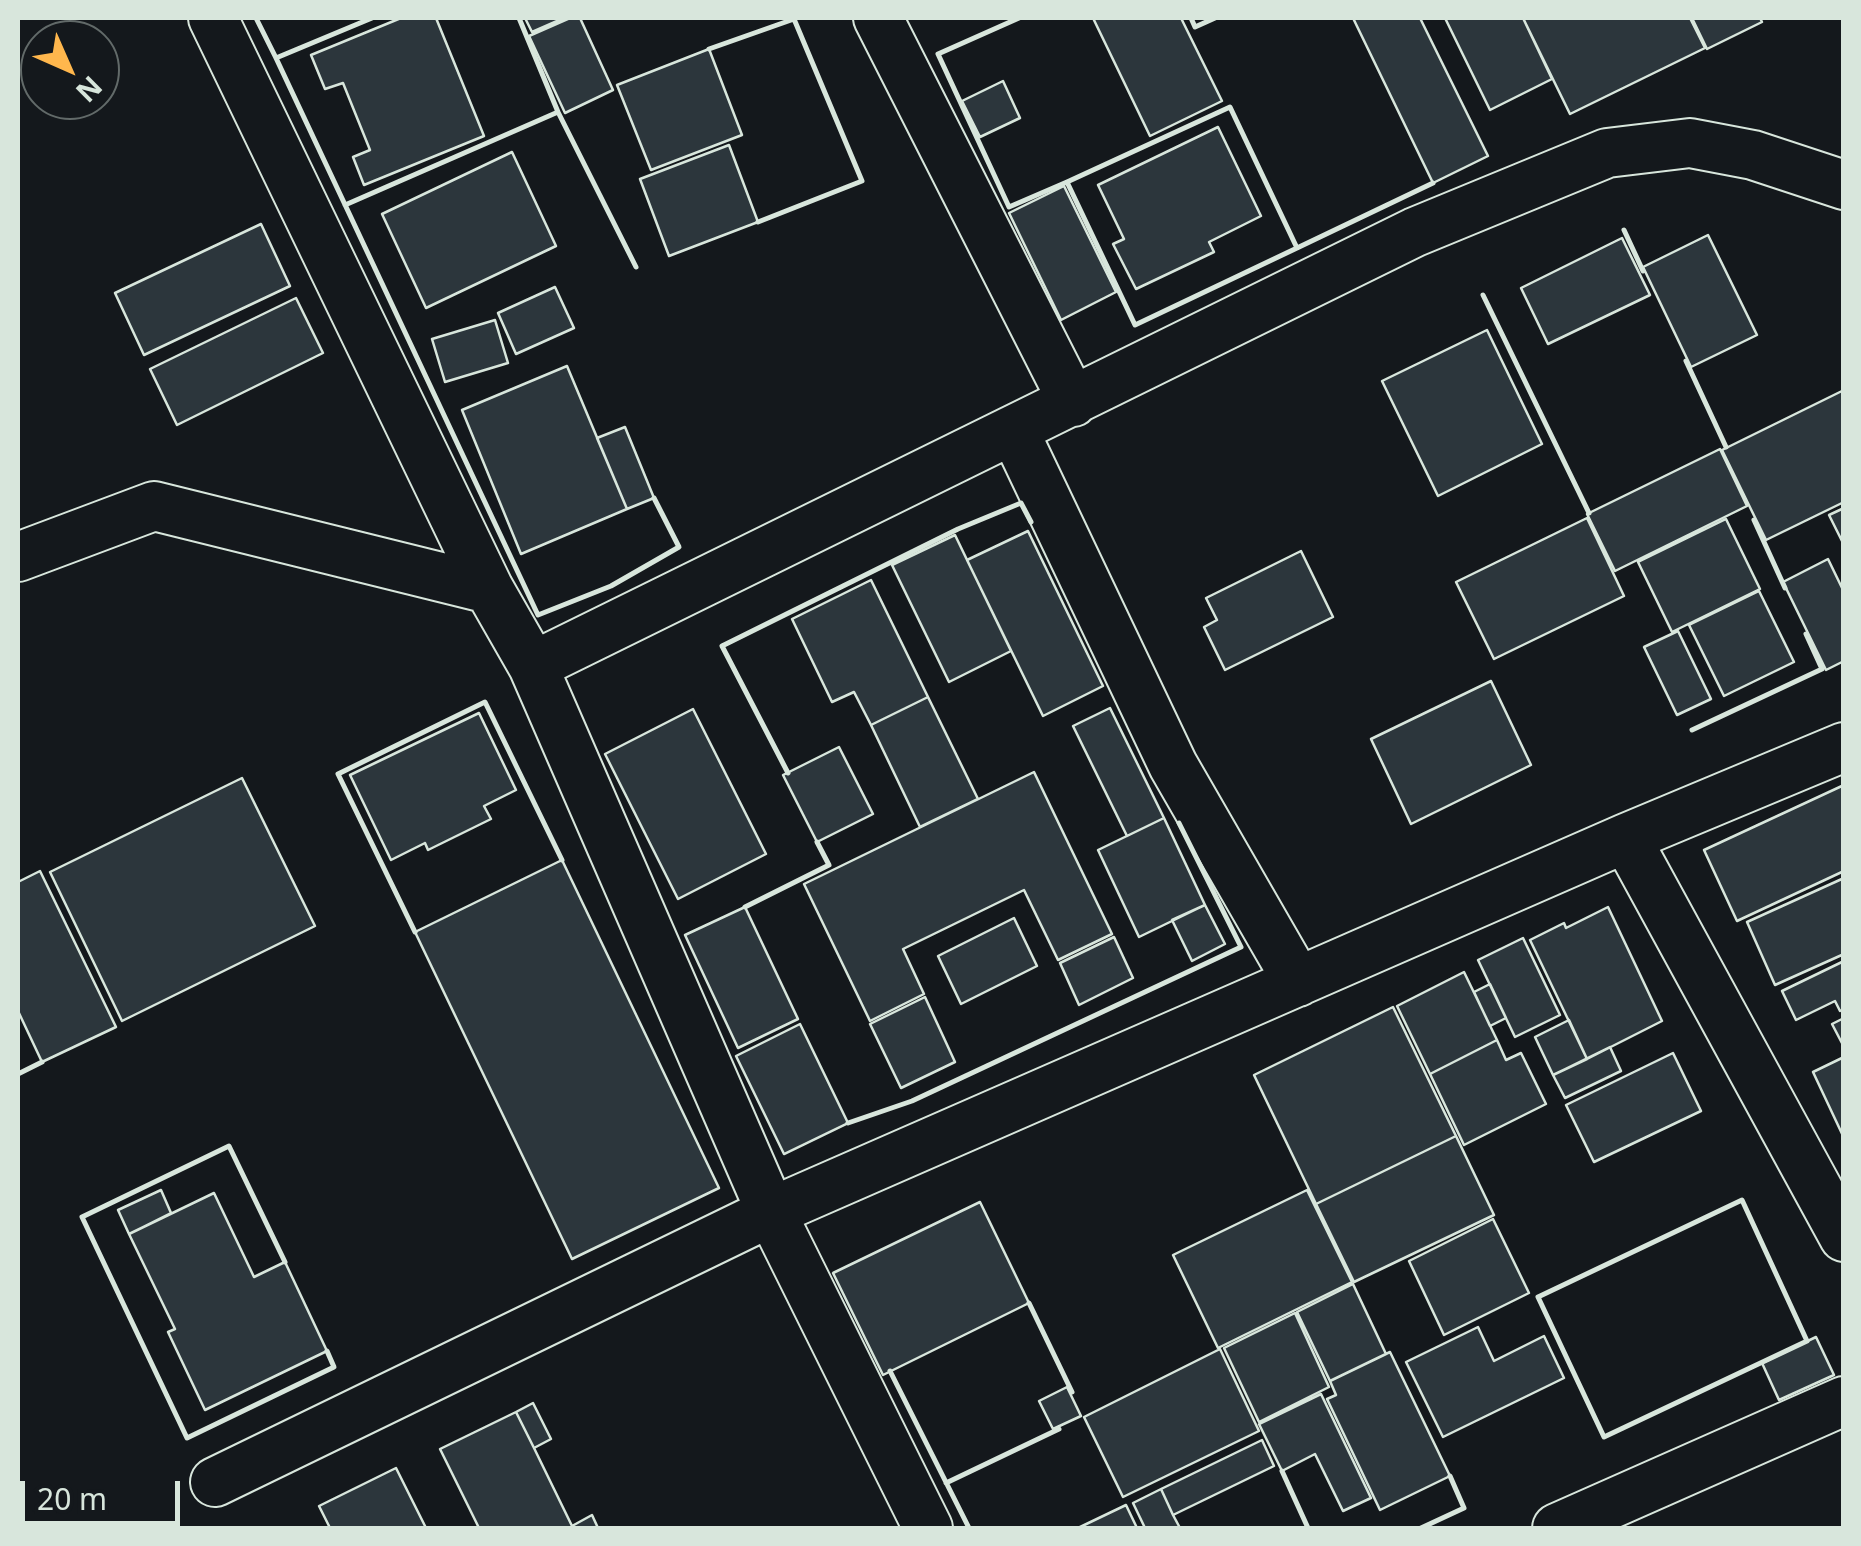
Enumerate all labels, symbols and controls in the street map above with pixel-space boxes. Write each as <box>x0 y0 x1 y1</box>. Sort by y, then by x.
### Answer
north arrow <box>20 20 120 120</box>
text: N <box>68 68 111 111</box>
scale bar <box>25 1461 185 1523</box>
text: 20 m <box>37 1478 107 1519</box>

